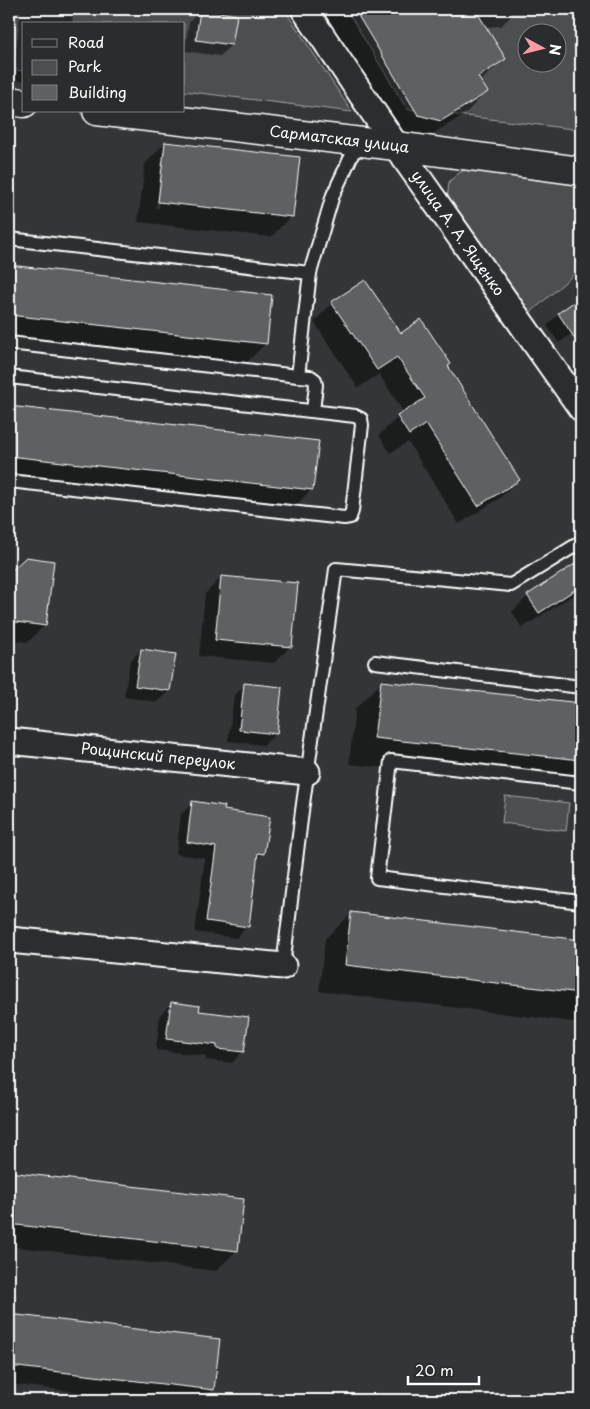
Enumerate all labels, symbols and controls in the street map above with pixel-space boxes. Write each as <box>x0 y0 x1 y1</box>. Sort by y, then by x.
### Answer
legend <box>22 22 185 112</box>
north arrow <box>518 22 568 72</box>
text: Road <box>68 30 104 53</box>
text: N <box>544 43 566 56</box>
text: Park <box>68 54 102 77</box>
text: Building <box>68 80 127 103</box>
street label: Сарматская улица <box>268 118 411 158</box>
street label: улица А. А. Ященко <box>407 165 511 300</box>
street label: Рощинский переулок <box>80 736 237 775</box>
scale bar <box>408 1354 479 1386</box>
text: 20 m <box>415 1358 454 1381</box>

